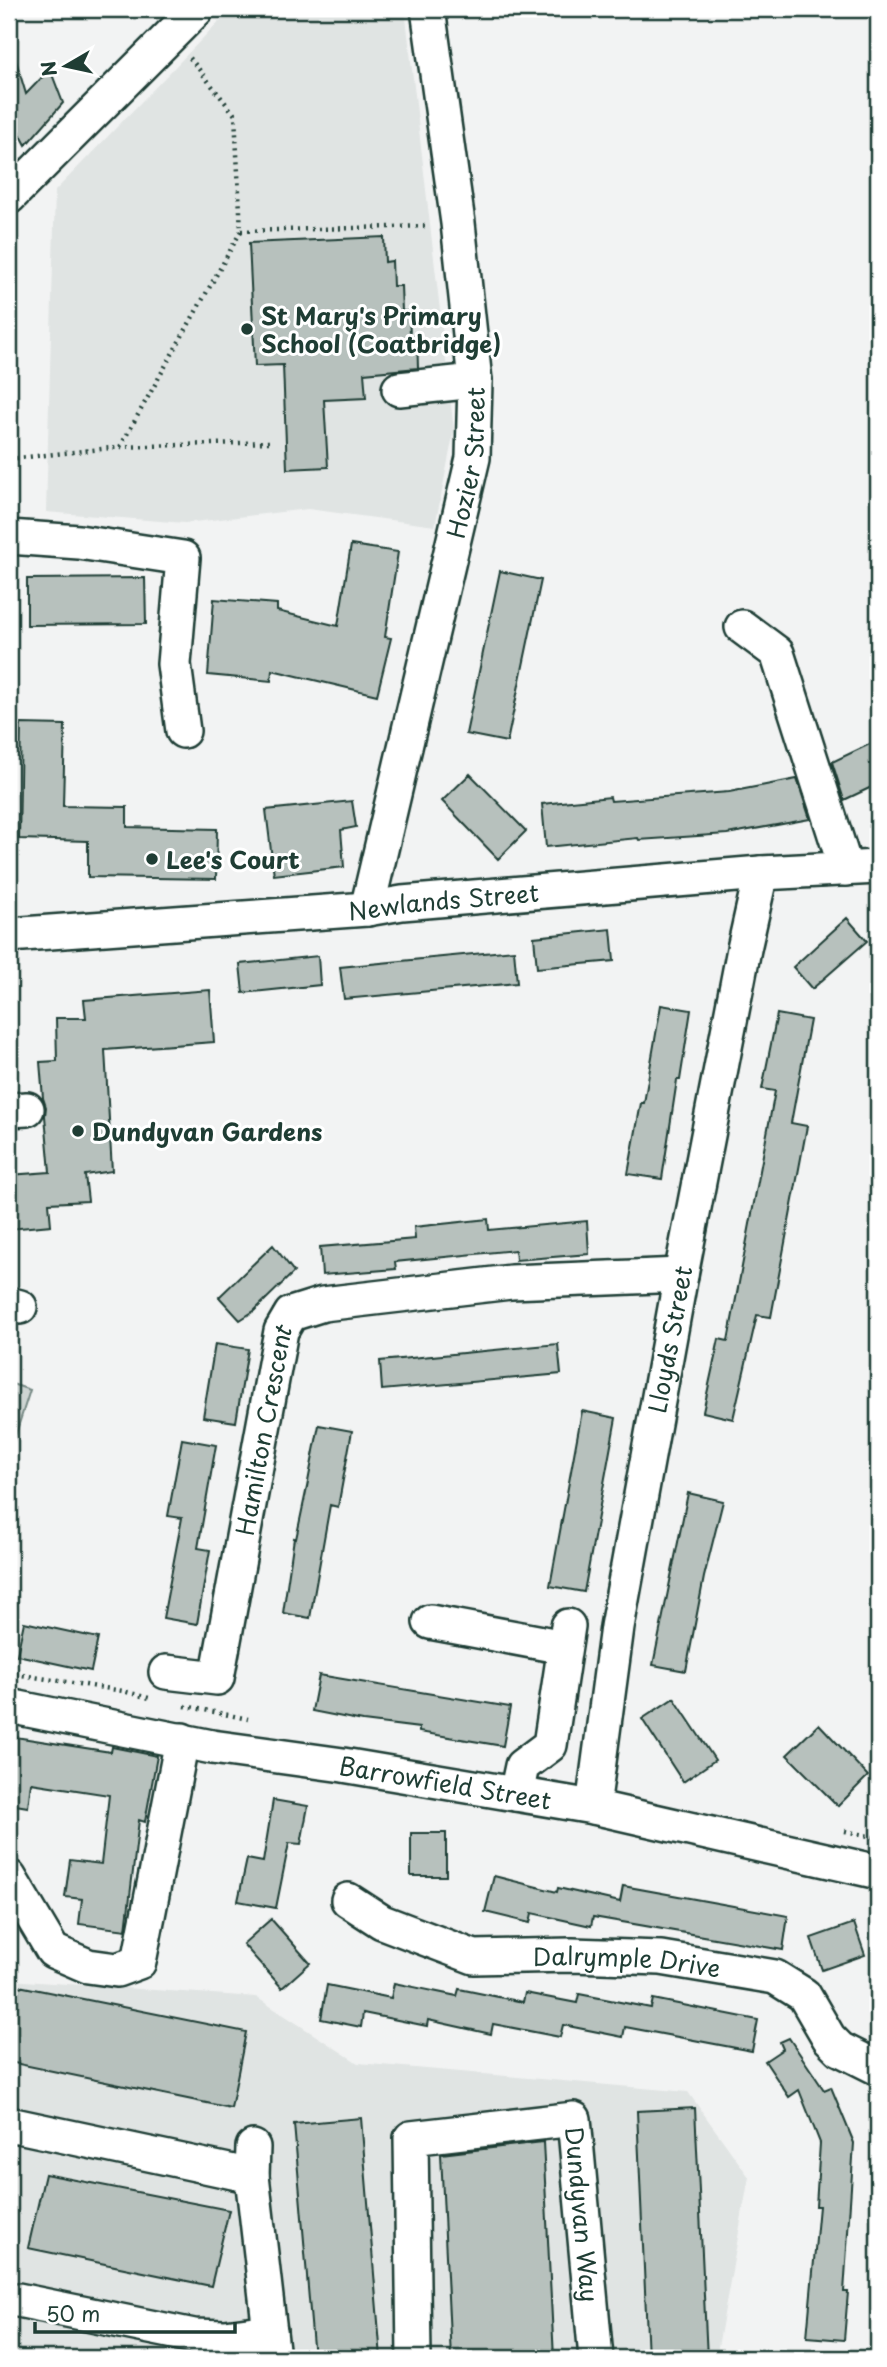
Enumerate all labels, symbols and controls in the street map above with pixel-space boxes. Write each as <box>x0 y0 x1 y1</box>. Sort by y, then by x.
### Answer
north arrow <box>32 32 102 102</box>
text: N <box>33 59 63 78</box>
place label: St Mary's Primary School (Coatbridge) <box>261 297 501 361</box>
marker: St Mary's Primary School (Coatbridge) <box>239 321 255 337</box>
street label: Hozier Street <box>437 386 493 542</box>
place label: Lee's Court <box>166 841 300 877</box>
marker: Lee's Court <box>144 851 160 867</box>
street label: Newlands Street <box>347 874 540 928</box>
place label: Dundyvan Gardens <box>92 1113 323 1149</box>
marker: Dundyvan Gardens <box>70 1123 86 1139</box>
street label: Lloyds Street <box>638 1262 700 1416</box>
street label: Hamilton Crescent <box>226 1316 300 1538</box>
street label: Barrowfield Street <box>336 1747 554 1818</box>
street label: Dalrymple Drive <box>532 1937 723 1986</box>
street label: Dundyvan Way <box>557 2125 609 2304</box>
scale bar <box>35 2290 234 2334</box>
text: 50 m <box>46 2297 100 2329</box>

